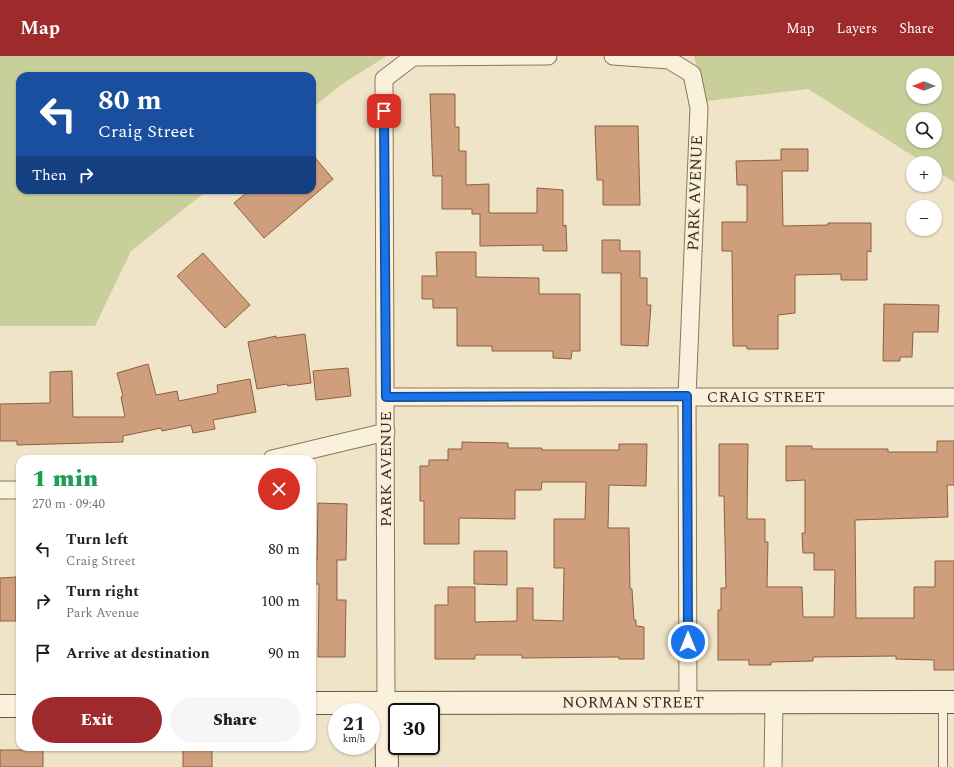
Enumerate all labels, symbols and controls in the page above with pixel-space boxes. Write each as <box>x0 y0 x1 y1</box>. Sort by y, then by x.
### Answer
text: Map <box>20 14 60 43</box>
text: Map <box>786 18 815 39</box>
text: Layers <box>837 18 877 39</box>
text: Share <box>899 18 934 39</box>
north arrow <box>906 68 942 104</box>
map controls <box>906 68 942 236</box>
text: 80 m <box>98 79 162 122</box>
icon: left <box>32 88 84 140</box>
pin <box>367 94 401 128</box>
icon: arrive <box>373 100 395 122</box>
button: search <box>906 112 942 148</box>
text: Craig Street <box>98 118 194 145</box>
street label: PARK AVENUE <box>681 135 709 251</box>
button: + <box>906 156 942 192</box>
text: Then <box>32 164 67 187</box>
icon: right <box>75 164 97 186</box>
button: − <box>906 200 942 236</box>
street label: CRAIG STREET <box>707 385 825 409</box>
street label: PARK AVENUE <box>374 411 398 527</box>
text: 1 min <box>32 461 98 497</box>
button: close <box>258 468 300 510</box>
text: 270 m · 09:40 <box>32 494 105 514</box>
text: Turn left <box>66 528 128 551</box>
icon: left <box>32 538 54 560</box>
text: 80 m <box>268 538 300 561</box>
text: Craig Street <box>66 551 136 571</box>
text: Turn right <box>66 580 139 603</box>
icon: right <box>32 590 54 612</box>
text: 100 m <box>261 590 300 613</box>
text: Park Avenue <box>66 603 139 623</box>
position arrow <box>667 621 709 663</box>
icon: arrive <box>32 642 54 664</box>
text: Arrive at destination <box>66 642 210 665</box>
text: 90 m <box>268 642 300 665</box>
street label: NORMAN STREET <box>562 690 704 715</box>
button: Exit <box>32 697 162 743</box>
button: Share <box>170 697 300 743</box>
speed limit sign: 30 <box>388 703 440 755</box>
text: 21 <box>343 709 365 739</box>
text: km/h <box>343 731 365 747</box>

